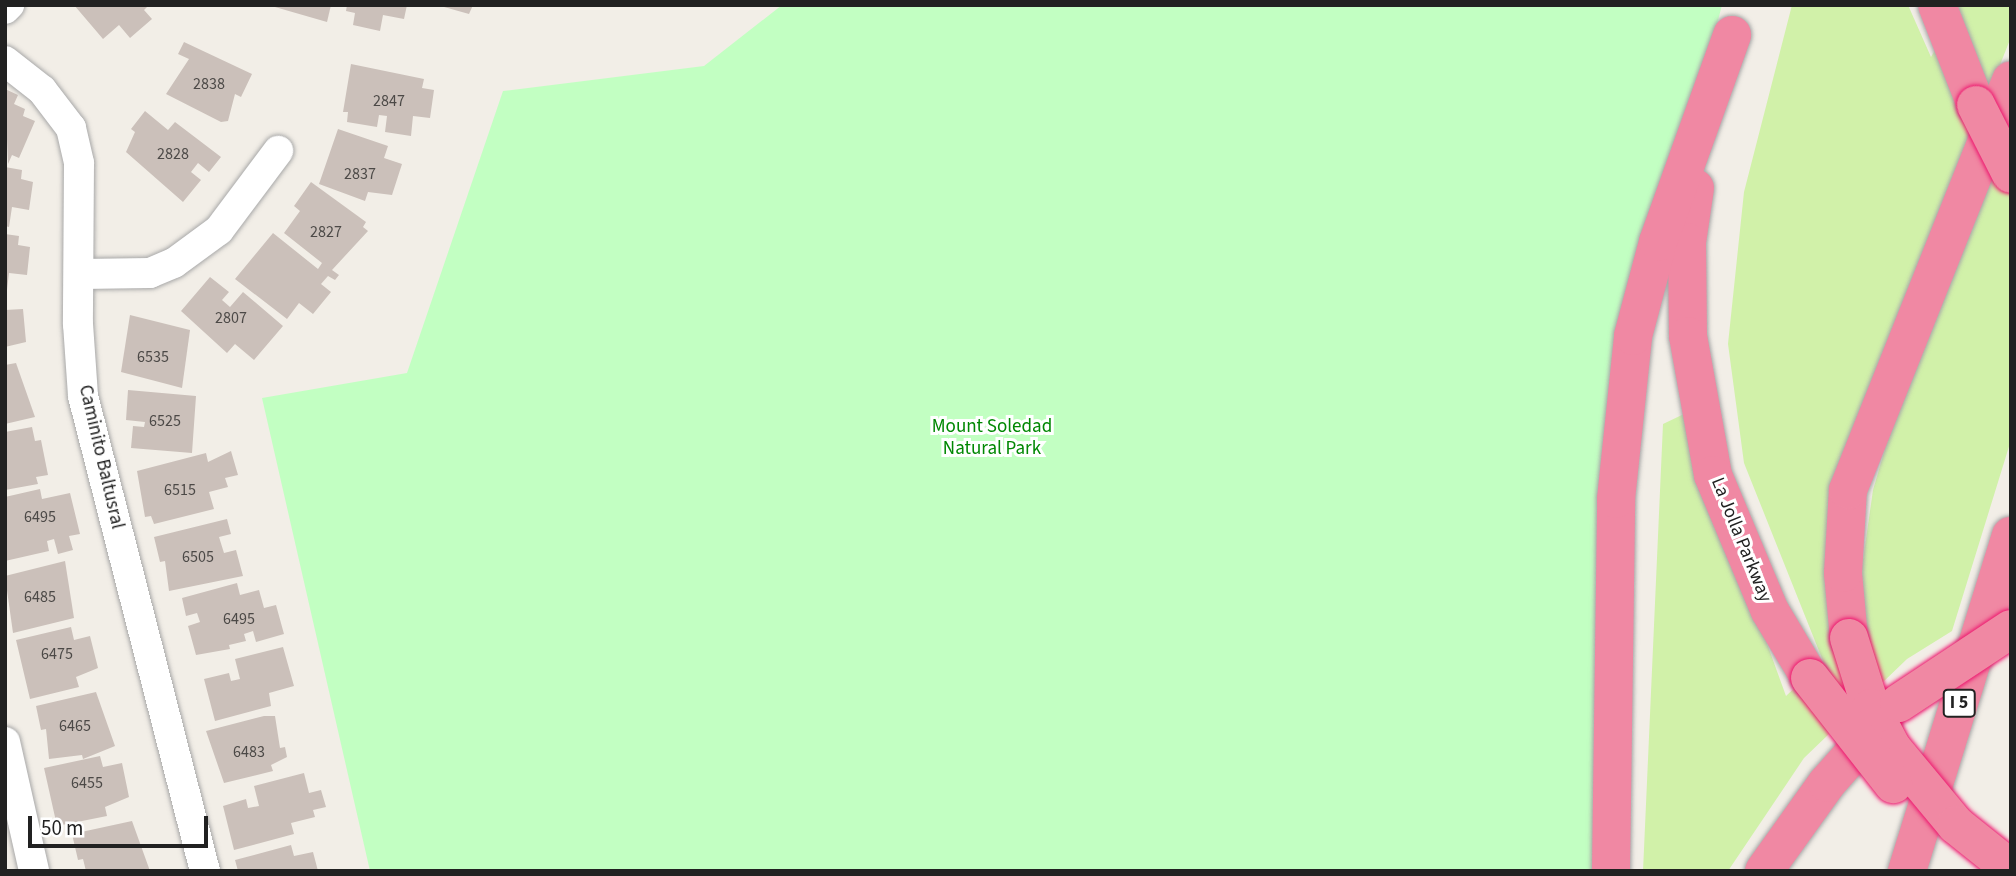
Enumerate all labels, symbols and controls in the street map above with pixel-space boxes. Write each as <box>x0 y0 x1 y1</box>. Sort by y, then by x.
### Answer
house number: 2838 <box>193 74 225 94</box>
house number: 2847 <box>373 91 405 111</box>
house number: 2828 <box>157 144 189 164</box>
house number: 2837 <box>344 164 376 184</box>
house number: 2827 <box>310 222 342 242</box>
house number: 2807 <box>215 308 247 328</box>
house number: 6535 <box>137 347 169 367</box>
street label: Caminito Baltusral <box>73 383 129 531</box>
house number: 6525 <box>149 411 181 431</box>
park label: Mount Soledad Natural Park <box>932 416 1052 460</box>
street label: La Jolla Parkway <box>1706 474 1776 606</box>
house number: 6515 <box>164 480 196 500</box>
house number: 6495 <box>24 507 56 527</box>
house number: 6505 <box>182 547 214 567</box>
house number: 6485 <box>24 587 56 607</box>
house number: 6495 <box>223 609 255 629</box>
house number: 6475 <box>41 644 73 664</box>
road number: I 5 <box>1941 688 1976 718</box>
house number: 6465 <box>59 716 91 736</box>
house number: 6483 <box>233 742 265 762</box>
house number: 6455 <box>71 773 103 793</box>
scale bar <box>32 802 212 846</box>
text: 50 m <box>41 813 83 843</box>

